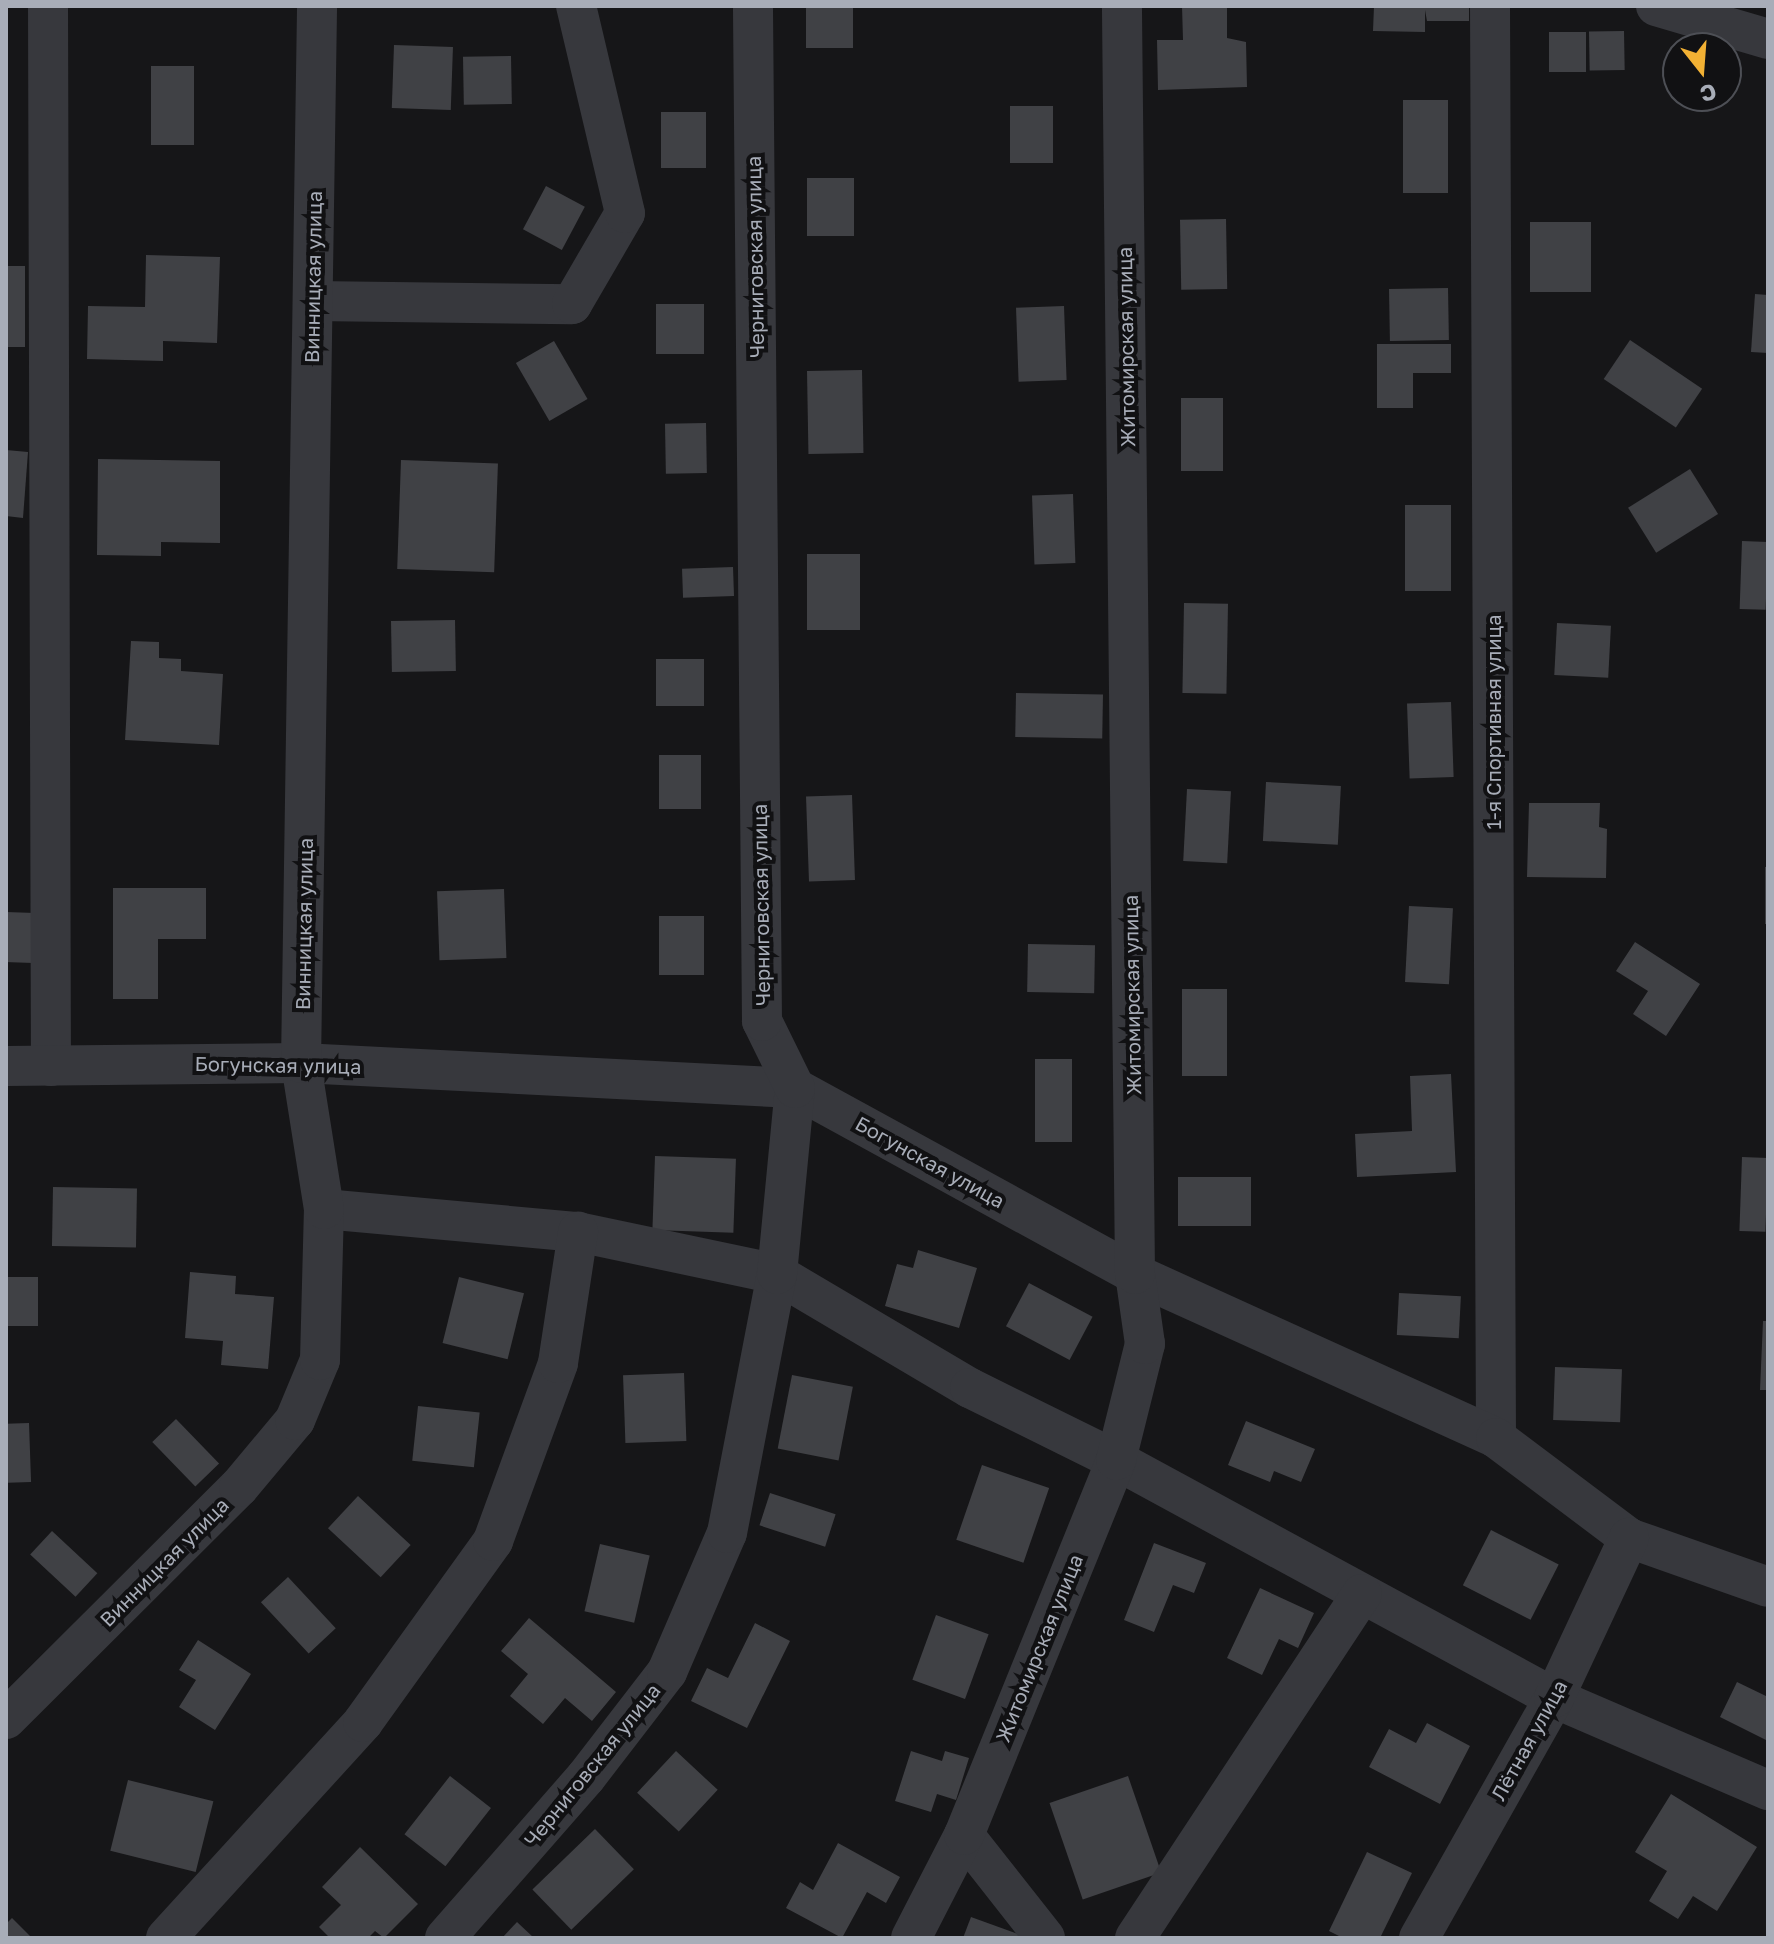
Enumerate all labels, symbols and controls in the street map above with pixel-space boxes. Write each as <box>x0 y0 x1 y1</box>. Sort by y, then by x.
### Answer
north arrow <box>1662 32 1742 112</box>
text: С <box>1697 78 1720 109</box>
street label: Черниговская улица <box>741 156 769 358</box>
street label: Винницкая улица <box>299 191 327 363</box>
street label: Житомирская улица <box>1112 247 1140 447</box>
street label: 1-я Спортивная улица <box>1481 614 1505 830</box>
street label: Черниговская улица <box>747 804 775 1006</box>
street label: Винницкая улица <box>290 838 318 1010</box>
street label: Житомирская улица <box>1118 895 1146 1095</box>
street label: Богунская улица <box>194 1052 362 1078</box>
street label: Богунская улица <box>851 1111 1009 1213</box>
street label: Винницкая улица <box>95 1493 233 1631</box>
street label: Житомирская улица <box>990 1551 1088 1745</box>
street label: Лётная улица <box>1486 1676 1572 1804</box>
street label: Черниговская улица <box>519 1679 665 1851</box>

